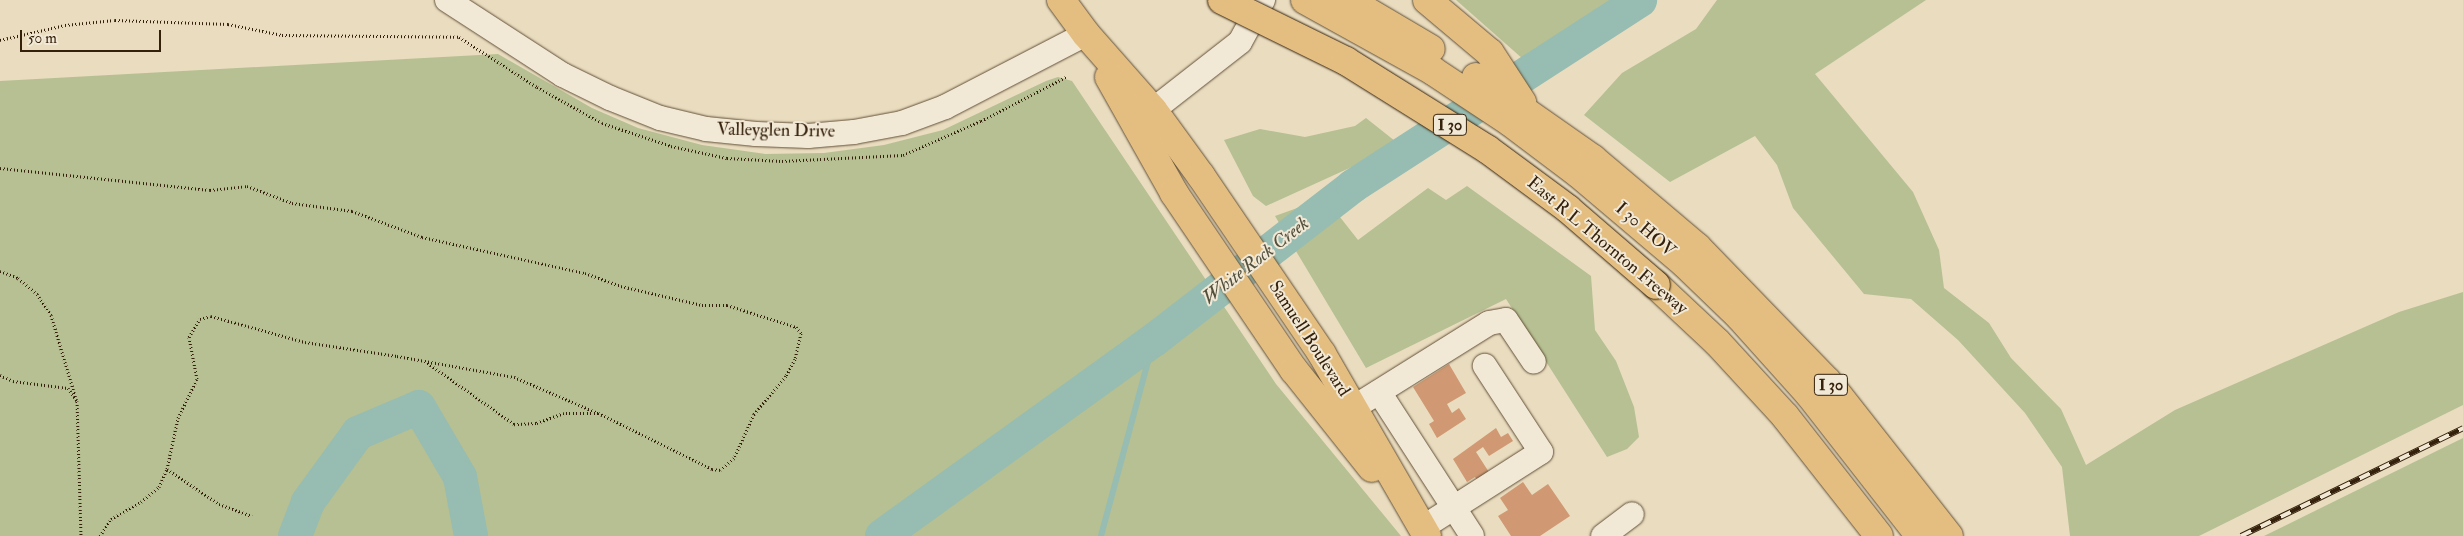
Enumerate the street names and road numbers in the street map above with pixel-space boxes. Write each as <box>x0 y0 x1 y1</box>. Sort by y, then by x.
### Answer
road number: I 30 <box>1432 112 1468 138</box>
street label: Valleyglen Drive <box>717 119 835 143</box>
street label: East R L Thornton Freeway <box>1522 172 1692 320</box>
street label: I 30 HOV <box>1611 198 1679 262</box>
street label: Samuell Boulevard <box>1264 277 1354 401</box>
road number: I 30 <box>1814 372 1848 398</box>

